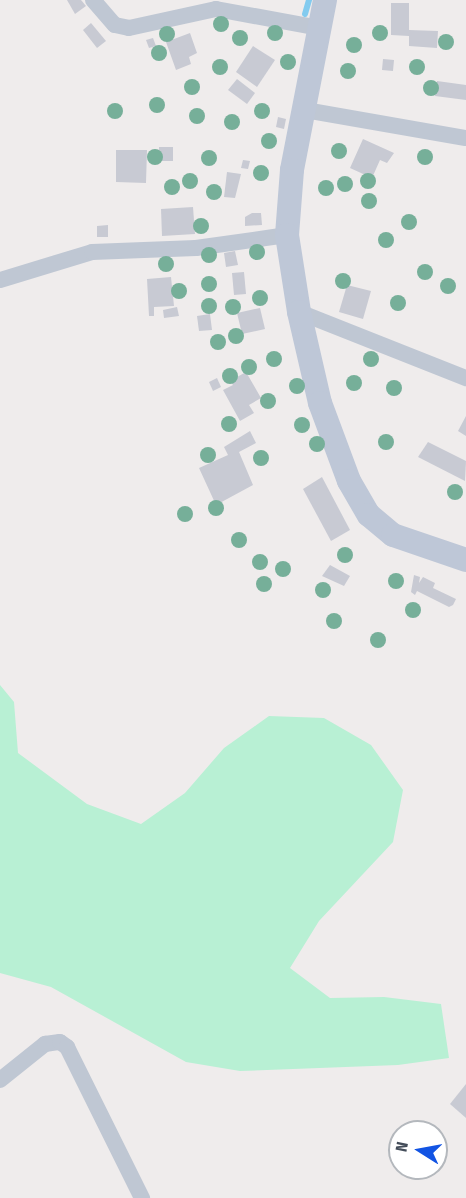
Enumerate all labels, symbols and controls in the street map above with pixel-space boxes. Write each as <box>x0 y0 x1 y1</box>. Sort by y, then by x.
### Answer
north arrow <box>388 1120 448 1180</box>
text: N <box>392 1140 412 1153</box>

